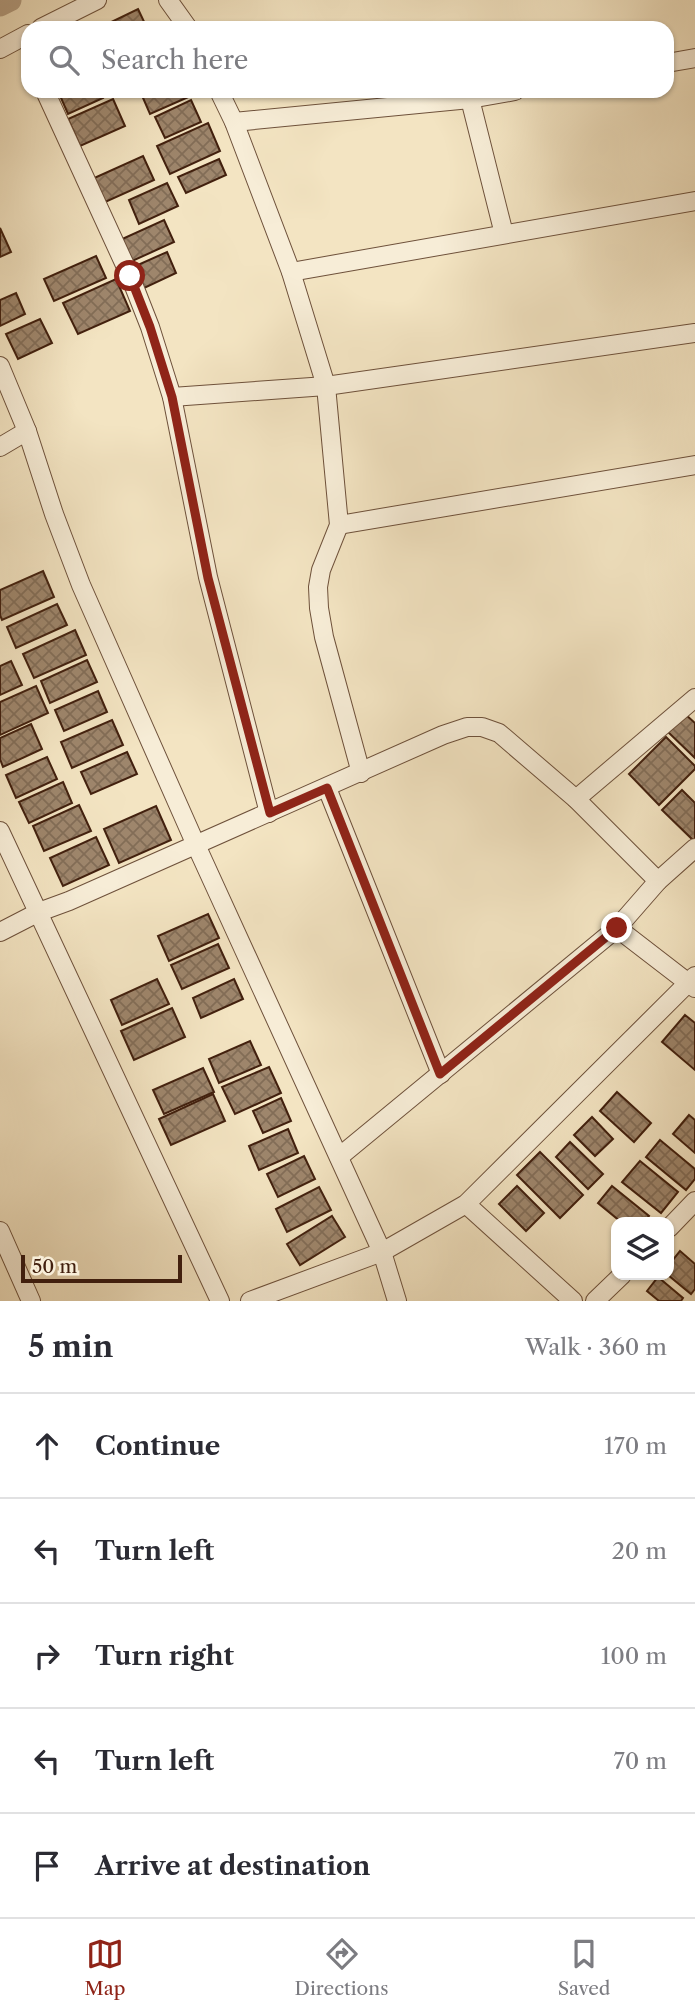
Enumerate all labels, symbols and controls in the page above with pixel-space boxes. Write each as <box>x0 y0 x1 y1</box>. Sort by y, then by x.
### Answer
search box <box>21 21 674 98</box>
icon: search <box>45 41 83 79</box>
text: Search here <box>101 44 248 76</box>
route start <box>114 260 145 291</box>
route end <box>601 912 632 943</box>
map controls <box>611 1217 674 1280</box>
button: layers <box>611 1217 674 1280</box>
scale bar <box>21 1252 182 1284</box>
text: 50 m <box>32 1255 77 1278</box>
text: 5 min <box>28 1328 113 1365</box>
text: Walk · 360 m <box>525 1333 667 1361</box>
icon: ahead <box>28 1427 66 1465</box>
text: Continue <box>95 1430 220 1462</box>
text: 170 m <box>604 1432 667 1460</box>
icon: left <box>28 1532 66 1570</box>
text: Turn left <box>95 1535 214 1567</box>
text: 20 m <box>612 1537 667 1565</box>
icon: right <box>28 1637 66 1675</box>
text: Turn right <box>95 1640 234 1672</box>
text: 100 m <box>601 1642 667 1670</box>
icon: left <box>28 1742 66 1780</box>
text: Turn left <box>95 1745 214 1777</box>
text: 70 m <box>614 1747 667 1775</box>
icon: arrive <box>28 1847 66 1885</box>
text: Arrive at destination <box>95 1850 370 1882</box>
tab: Map <box>85 1935 125 2000</box>
tab: Directions <box>295 1935 388 2000</box>
tab: Saved <box>558 1935 610 2000</box>

